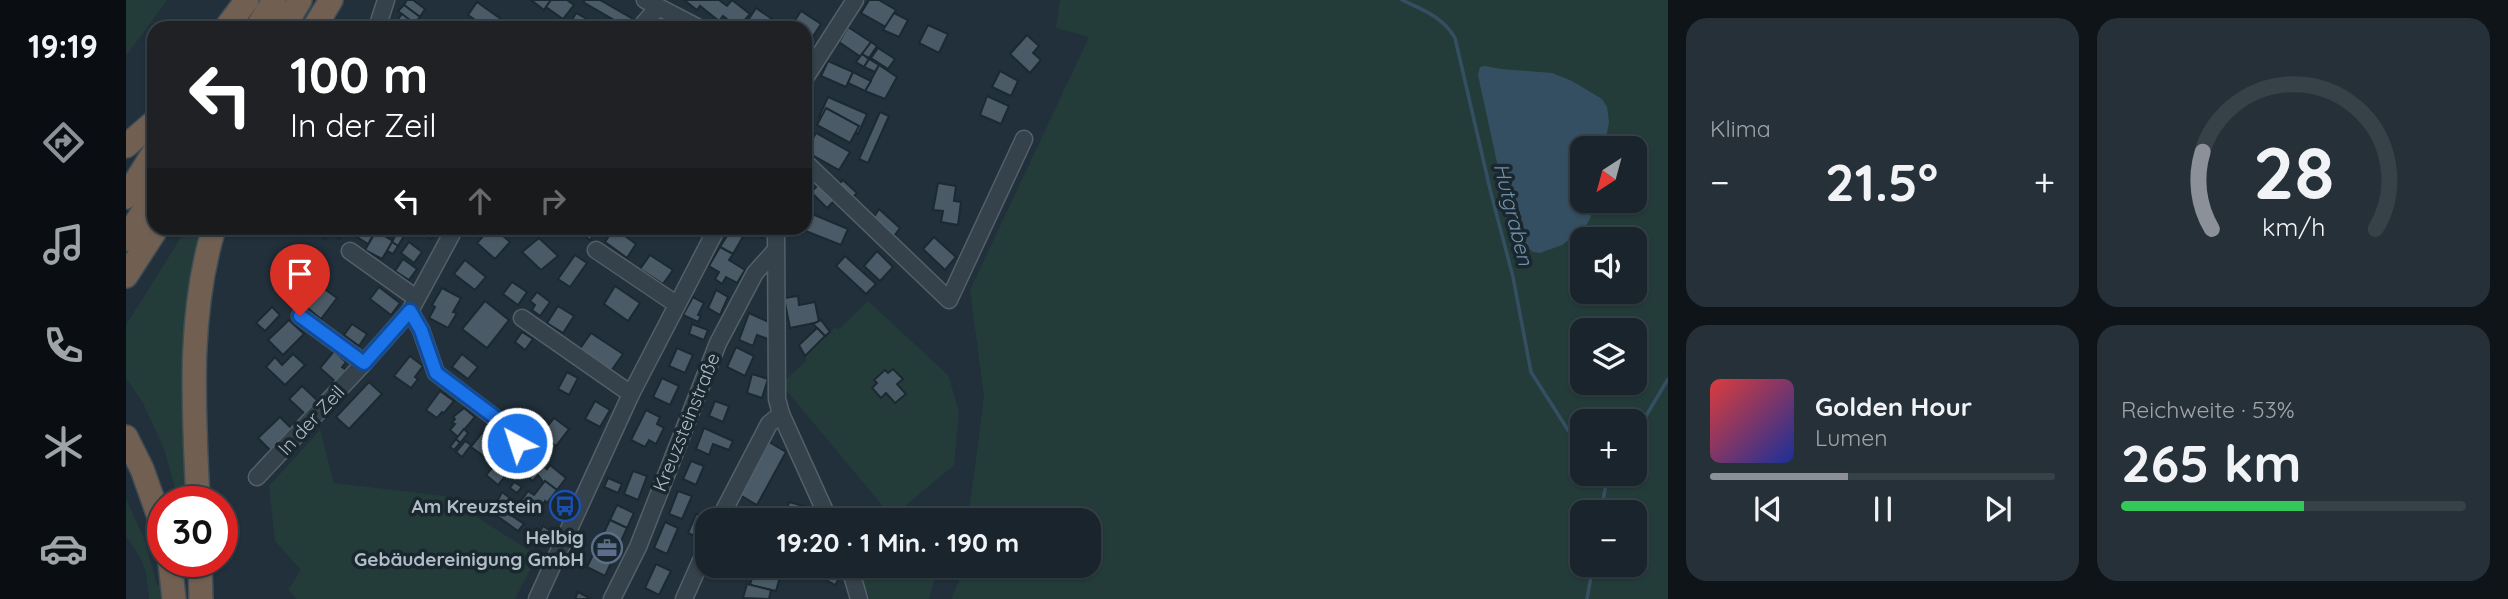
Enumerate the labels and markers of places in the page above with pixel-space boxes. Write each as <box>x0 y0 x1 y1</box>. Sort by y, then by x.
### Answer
pin <box>270 244 330 316</box>
bus stop icon: Am Kreuzstein <box>548 489 582 523</box>
place label: Am Kreuzstein <box>411 494 542 518</box>
place label: Helbig Gebäudereinigung GmbH <box>354 525 584 571</box>
office icon: Helbig Gebäudereinigung GmbH <box>590 531 624 565</box>

